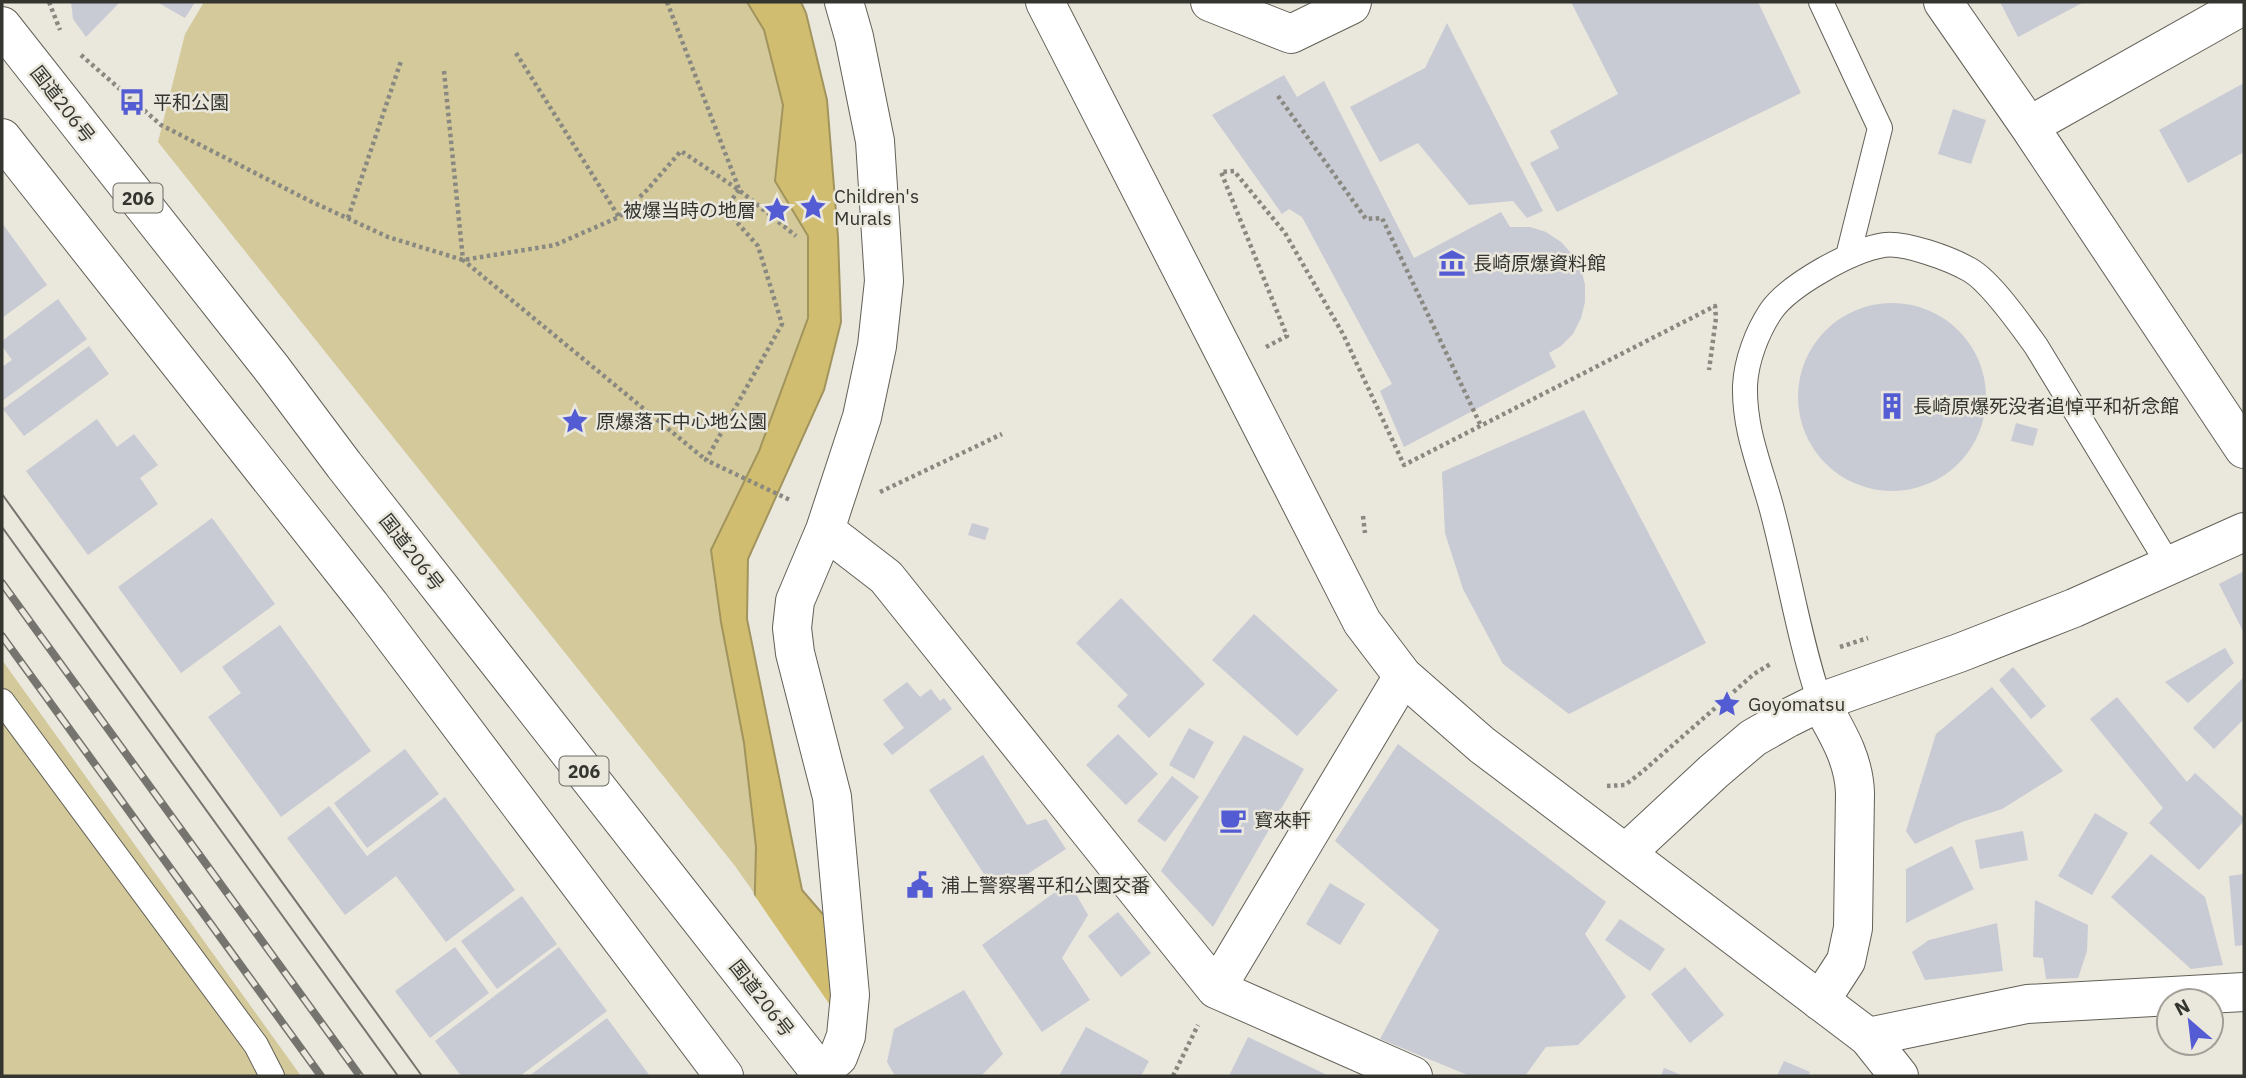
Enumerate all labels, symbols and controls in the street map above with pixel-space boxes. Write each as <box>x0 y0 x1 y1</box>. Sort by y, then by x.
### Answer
street label: 国道206号 <box>25 61 101 147</box>
bus stop icon: 平和公園 <box>117 87 147 117</box>
place label: 平和公園 <box>153 90 229 114</box>
road number: 206 <box>114 183 162 212</box>
place label: Children's Murals <box>834 184 919 230</box>
place icon: Children's Murals <box>798 192 828 222</box>
place icon: 被爆当時の地層 <box>762 195 792 225</box>
place label: 被爆当時の地層 <box>623 198 756 222</box>
museum icon: 長崎原爆資料館 <box>1437 248 1467 278</box>
place label: 長崎原爆資料館 <box>1473 251 1606 275</box>
building icon: 長崎原爆死没者追悼平和祈念館 <box>1877 391 1907 421</box>
place label: 長崎原爆死没者追悼平和祈念館 <box>1913 394 2179 418</box>
place icon: 原爆落下中心地公園 <box>560 406 590 436</box>
place label: 原爆落下中心地公園 <box>596 409 767 433</box>
street label: 国道206号 <box>374 509 450 595</box>
place icon: Goyomatsu <box>1712 689 1742 719</box>
place label: Goyomatsu <box>1748 692 1845 716</box>
road number: 206 <box>560 756 608 786</box>
cafe icon: 寳來軒 <box>1218 805 1248 835</box>
place label: 寳來軒 <box>1254 808 1311 832</box>
public building icon: 浦上警察署平和公園交番 <box>905 870 935 900</box>
place label: 浦上警察署平和公園交番 <box>941 873 1150 897</box>
street label: 国道206号 <box>724 955 800 1041</box>
north arrow <box>2155 987 2225 1057</box>
text: N <box>2170 993 2194 1021</box>

